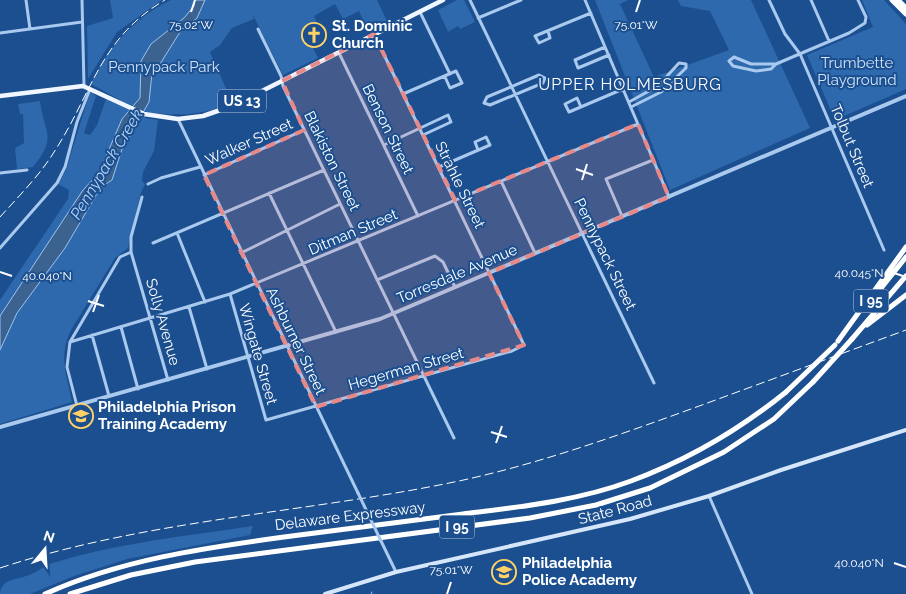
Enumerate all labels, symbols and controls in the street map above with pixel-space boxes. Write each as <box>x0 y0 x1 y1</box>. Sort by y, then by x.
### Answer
place label: St. Dominic Church <box>332 17 413 52</box>
text: 75.02°W <box>169 18 214 32</box>
text: 75.01°W <box>614 18 658 32</box>
church icon: St. Dominic Church <box>301 22 327 48</box>
park label: Trumbette Playground <box>817 54 897 89</box>
park label: Pennypack Park <box>108 58 220 76</box>
district label: UPPER HOLMESBURG <box>538 75 722 94</box>
street label: Benson Street <box>358 81 418 177</box>
road number: US 13 <box>218 90 266 112</box>
street label: Tolbut Street <box>826 101 878 191</box>
water label: Pennypack Creek <box>66 105 147 223</box>
street label: Blakiston Street <box>300 108 364 214</box>
street label: Walker Street <box>202 115 296 169</box>
street label: Strahle Street <box>431 139 489 231</box>
street label: Pennypack Street <box>570 195 640 313</box>
street label: Ditman Street <box>306 205 400 259</box>
street label: Torresdale Avenue <box>394 240 520 308</box>
text: 40.045°N <box>834 266 884 280</box>
text: 40.040°N <box>22 269 72 283</box>
street label: Solly Avenue <box>142 276 184 368</box>
street label: Ashburner Street <box>262 284 330 398</box>
road number: I 95 <box>854 290 888 312</box>
street label: Wingate Street <box>235 301 281 407</box>
street label: Hegerman Street <box>346 344 466 394</box>
place label: Philadelphia Prison Training Academy <box>98 398 236 433</box>
school or university icon: Philadelphia Prison Training Academy <box>68 403 94 429</box>
street label: State Road <box>576 492 654 528</box>
street label: Delaware Expressway <box>274 498 426 534</box>
road number: I 95 <box>440 516 474 538</box>
north arrow <box>20 524 70 574</box>
text: N <box>41 527 57 546</box>
place label: Philadelphia Police Academy <box>522 554 638 589</box>
text: 40.040°N <box>834 556 884 570</box>
school or university icon: Philadelphia Police Academy <box>491 559 517 585</box>
text: 75.01°W <box>429 563 473 577</box>

